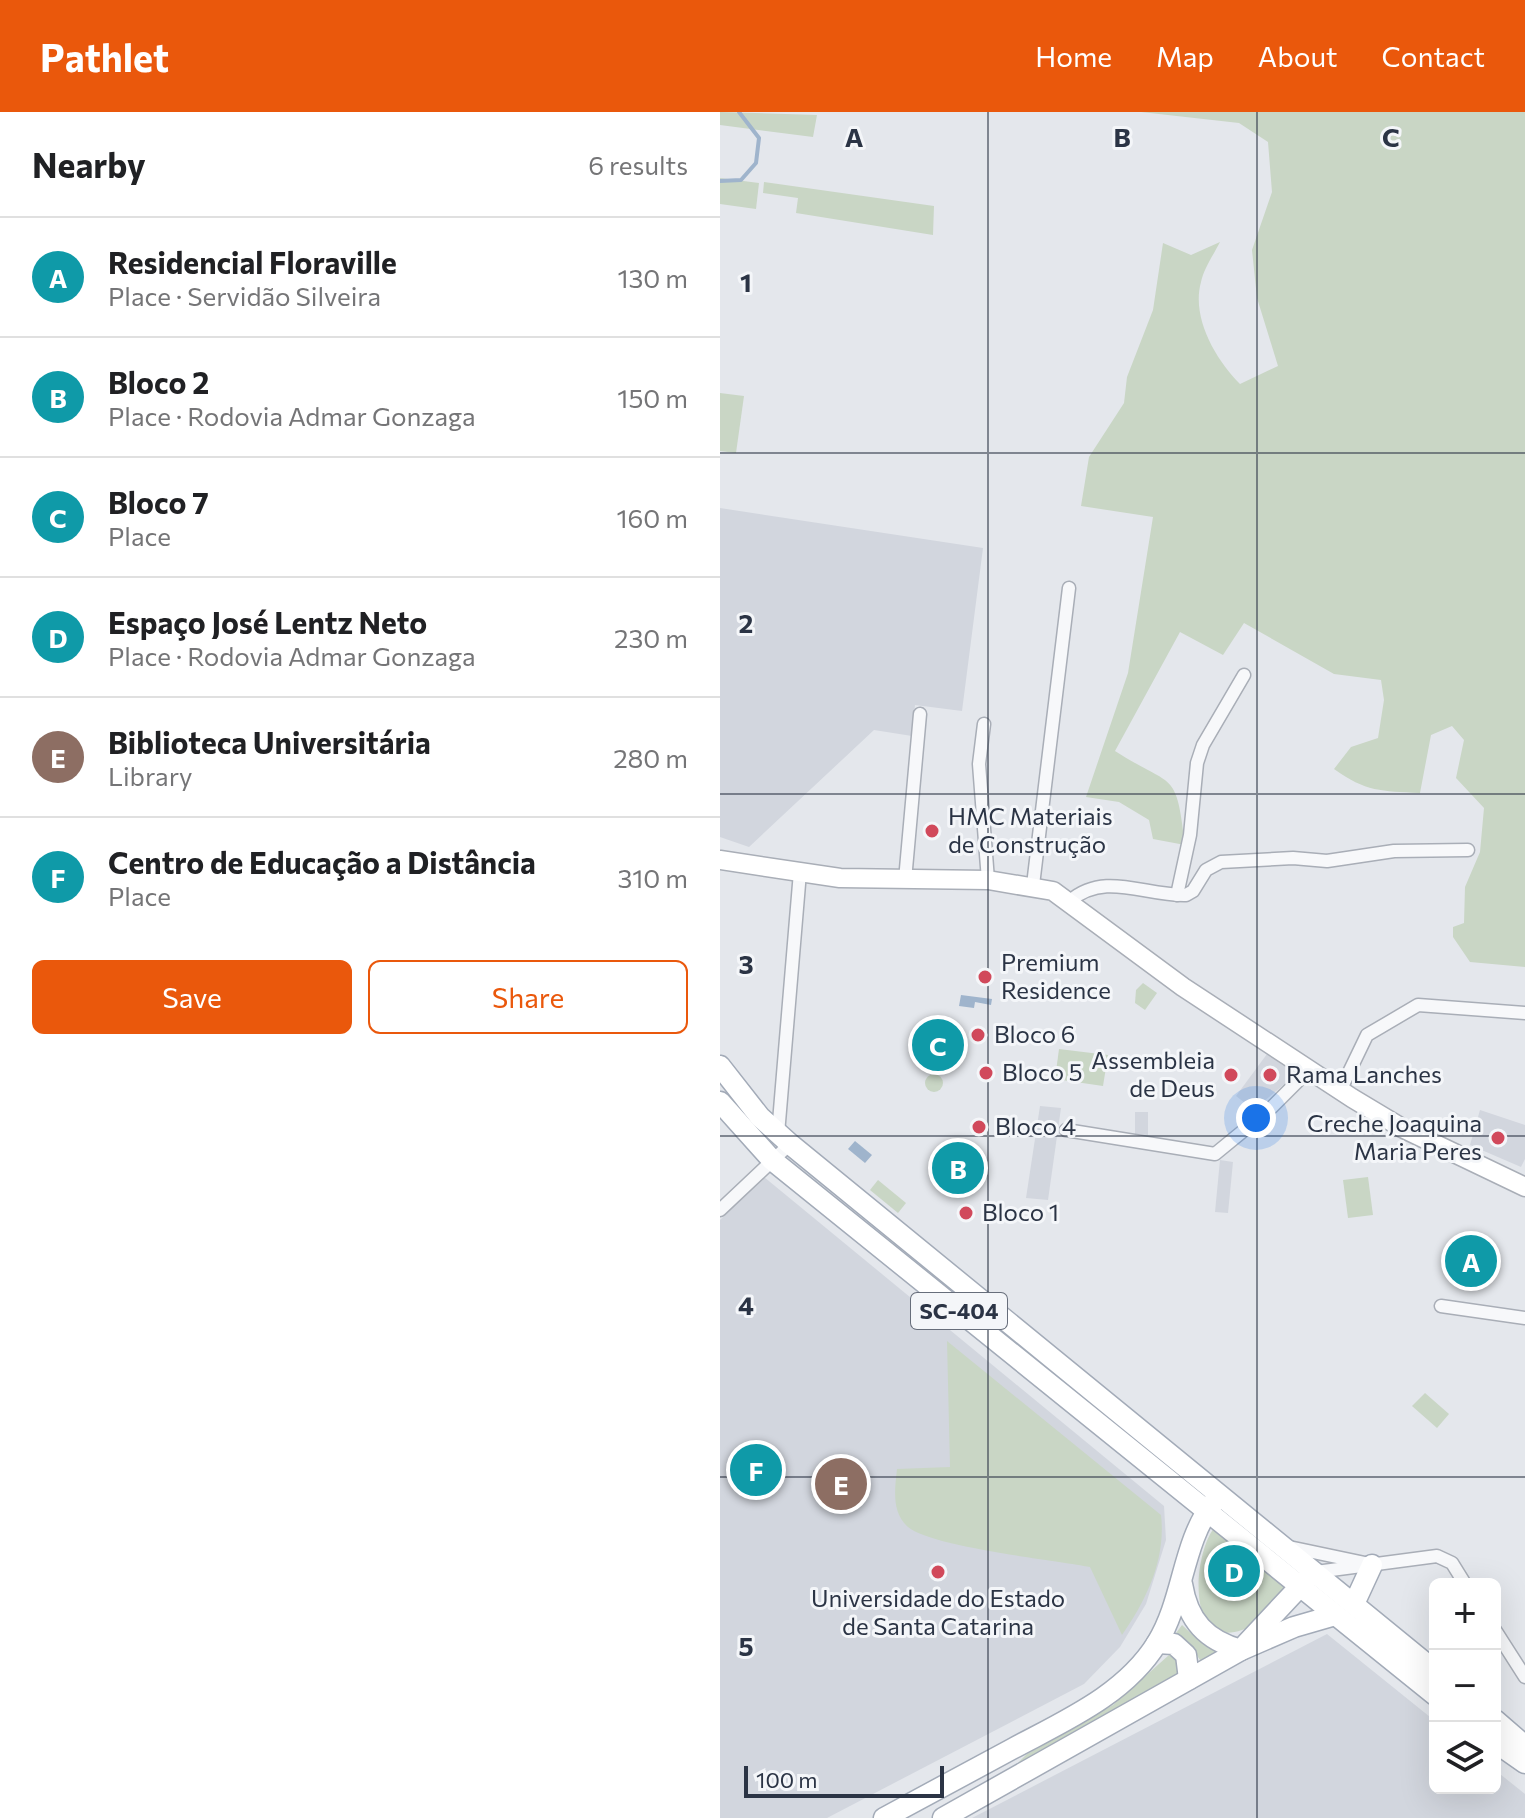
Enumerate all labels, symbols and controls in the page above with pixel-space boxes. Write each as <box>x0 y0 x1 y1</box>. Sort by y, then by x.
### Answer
text: Pathlet <box>40 33 169 80</box>
text: Home <box>1035 39 1112 73</box>
text: Map <box>1156 39 1214 73</box>
text: About <box>1258 39 1338 73</box>
text: Contact <box>1382 39 1485 73</box>
text: A <box>845 121 864 152</box>
text: B <box>1113 121 1131 152</box>
text: C <box>1382 121 1400 152</box>
text: Nearby <box>32 143 146 185</box>
text: 6 results <box>588 149 688 180</box>
text: Residencial Floraville <box>108 243 397 280</box>
text: A <box>49 262 67 293</box>
text: 130 m <box>617 262 688 293</box>
text: 1 <box>740 266 752 297</box>
text: Place · Servidão Silveira <box>108 280 381 311</box>
text: Bloco 2 <box>108 363 209 400</box>
text: B <box>49 382 67 413</box>
text: 150 m <box>617 382 688 413</box>
text: Place · Rodovia Admar Gonzaga <box>108 400 476 431</box>
text: Bloco 7 <box>108 483 209 520</box>
text: C <box>49 502 67 533</box>
text: 160 m <box>616 502 688 533</box>
text: Place <box>108 520 171 551</box>
text: Espaço José Lentz Neto <box>108 603 427 640</box>
text: 2 <box>739 607 753 638</box>
text: D <box>48 622 68 653</box>
text: 230 m <box>614 622 688 653</box>
text: Place · Rodovia Admar Gonzaga <box>108 640 476 671</box>
text: Biblioteca Universitária <box>108 723 431 760</box>
text: E <box>50 742 66 773</box>
text: 280 m <box>613 742 688 773</box>
text: Library <box>108 760 193 791</box>
place label: HMC Materiais de Construção <box>948 801 1113 858</box>
marker: HMC Materiais de Construção <box>923 822 941 840</box>
text: Centro de Educação a Distância <box>108 843 536 880</box>
text: F <box>50 862 66 893</box>
text: 310 m <box>617 862 688 893</box>
text: Place <box>108 880 171 911</box>
place label: Premium Residence <box>1001 947 1111 1004</box>
text: 3 <box>738 948 754 979</box>
button: Save <box>32 960 352 1034</box>
button: Share <box>368 960 688 1034</box>
marker: Premium Residence <box>976 968 994 986</box>
pin: C <box>912 1015 964 1075</box>
place label: Bloco 6 <box>994 1019 1075 1048</box>
marker: Bloco 6 <box>969 1026 987 1044</box>
place label: Assembleia de Deus <box>1091 1045 1215 1102</box>
place label: Bloco 5 <box>1002 1057 1083 1086</box>
place label: Rama Lanches <box>1286 1059 1442 1088</box>
marker: Bloco 5 <box>977 1064 995 1082</box>
marker: Assembleia de Deus <box>1222 1066 1240 1084</box>
marker: Rama Lanches <box>1261 1066 1279 1084</box>
your location <box>1236 1098 1276 1138</box>
place label: Creche Joaquina Maria Peres <box>1307 1108 1482 1165</box>
place label: Bloco 4 <box>995 1111 1076 1140</box>
marker: Bloco 4 <box>970 1118 988 1136</box>
marker: Creche Joaquina Maria Peres <box>1489 1129 1507 1147</box>
pin: B <box>932 1138 984 1198</box>
place label: Bloco 1 <box>982 1197 1059 1226</box>
marker: Bloco 1 <box>957 1204 975 1222</box>
pin: A <box>1445 1231 1497 1291</box>
text: 4 <box>738 1289 754 1320</box>
road number: SC-404 <box>911 1293 1007 1329</box>
pin: F <box>730 1440 782 1500</box>
pin: E <box>815 1454 867 1514</box>
pin: D <box>1208 1541 1260 1601</box>
marker: Universidade do Estado de Santa Catarina <box>929 1563 947 1581</box>
map controls <box>1429 1578 1501 1794</box>
button: + <box>1429 1578 1501 1650</box>
place label: Universidade do Estado de Santa Catarina <box>811 1583 1065 1640</box>
text: 5 <box>738 1630 754 1661</box>
button: − <box>1429 1650 1501 1722</box>
button: layers <box>1429 1722 1501 1794</box>
scale bar <box>744 1762 944 1798</box>
text: 100 m <box>756 1766 818 1793</box>

